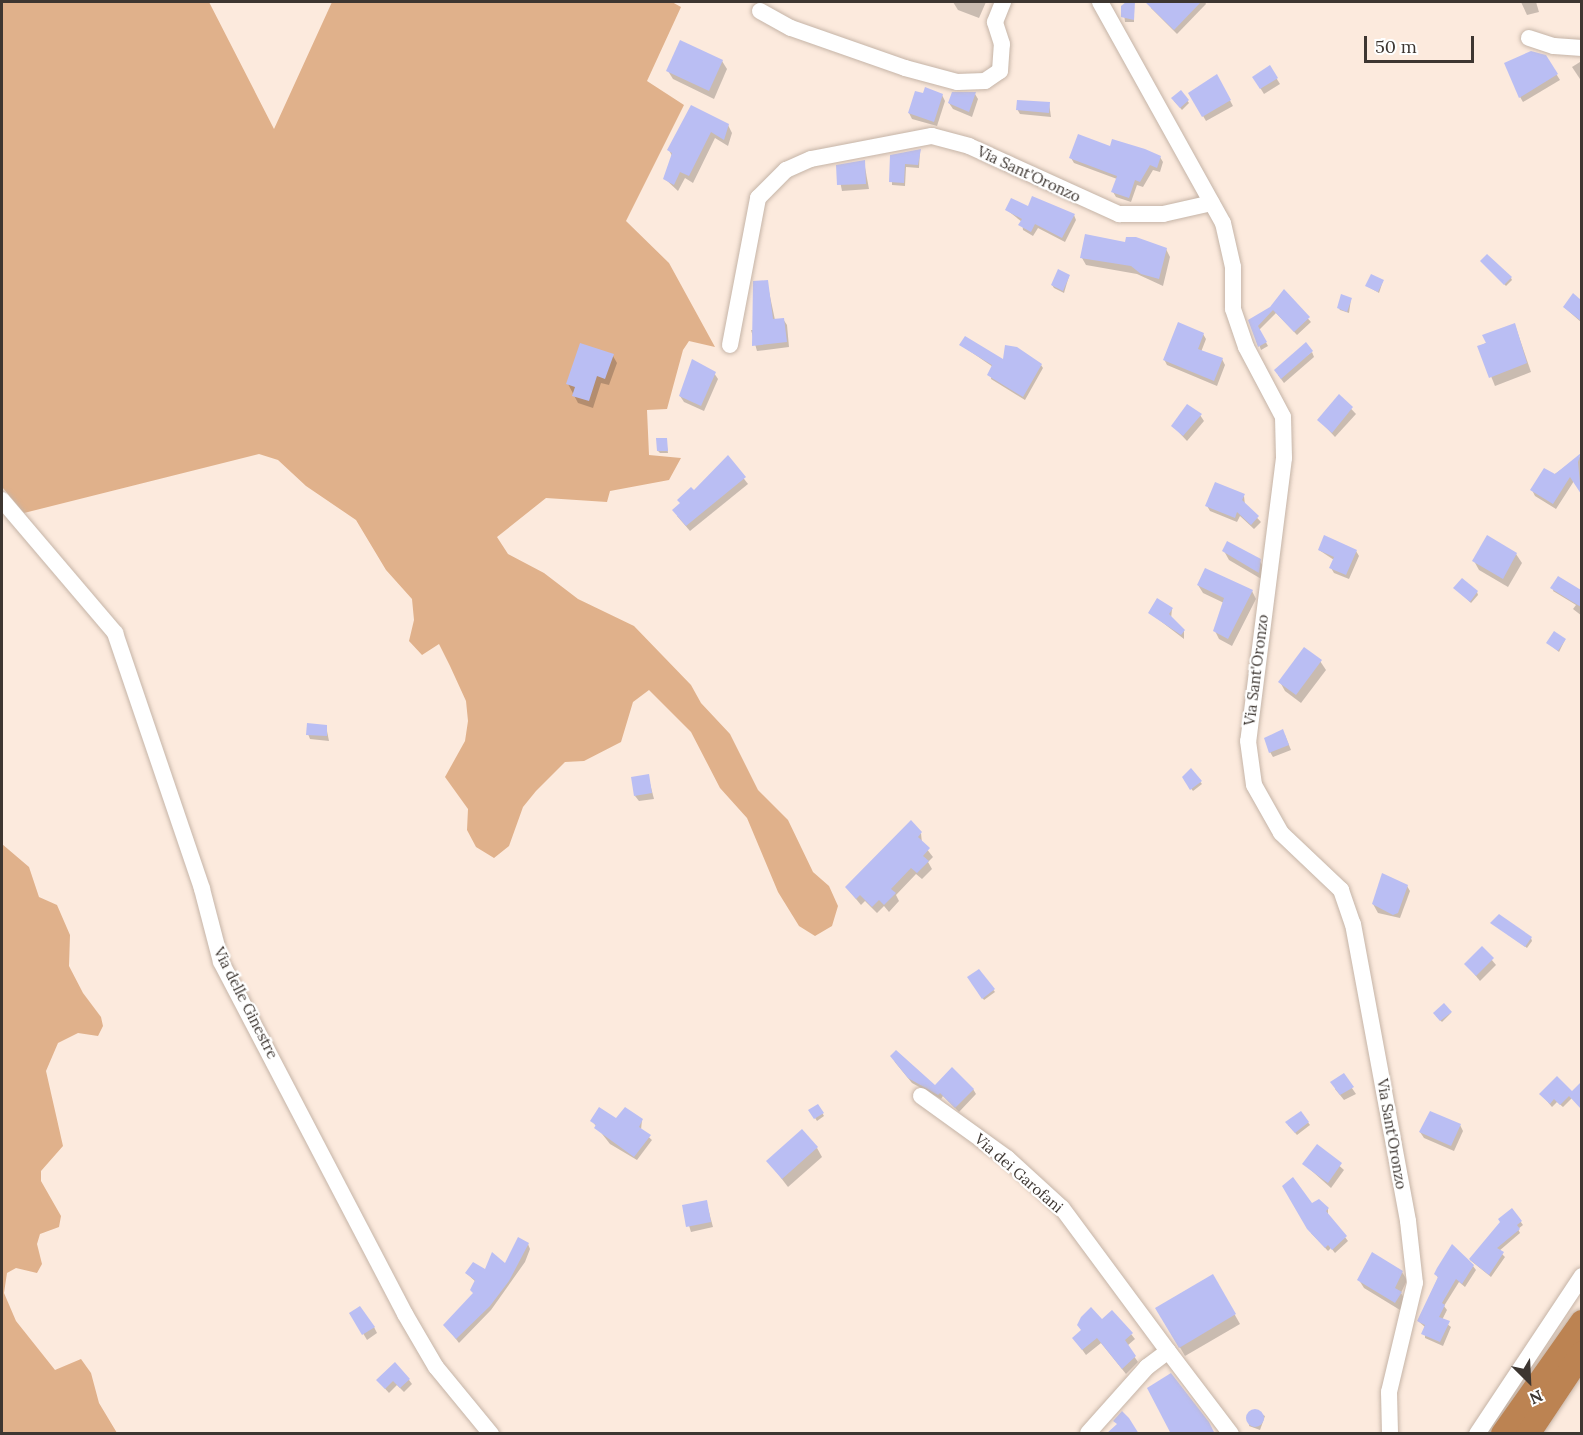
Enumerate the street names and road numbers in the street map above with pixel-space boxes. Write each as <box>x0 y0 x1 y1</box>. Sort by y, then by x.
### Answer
street label: Via Sant'Oronzo <box>974 142 1084 206</box>
street label: Via Sant'Oronzo <box>1240 613 1272 727</box>
street label: Via delle Ginestre <box>210 944 282 1062</box>
street label: Via Sant'Oronzo <box>1373 1077 1411 1191</box>
street label: Via dei Garofani <box>971 1130 1067 1216</box>

